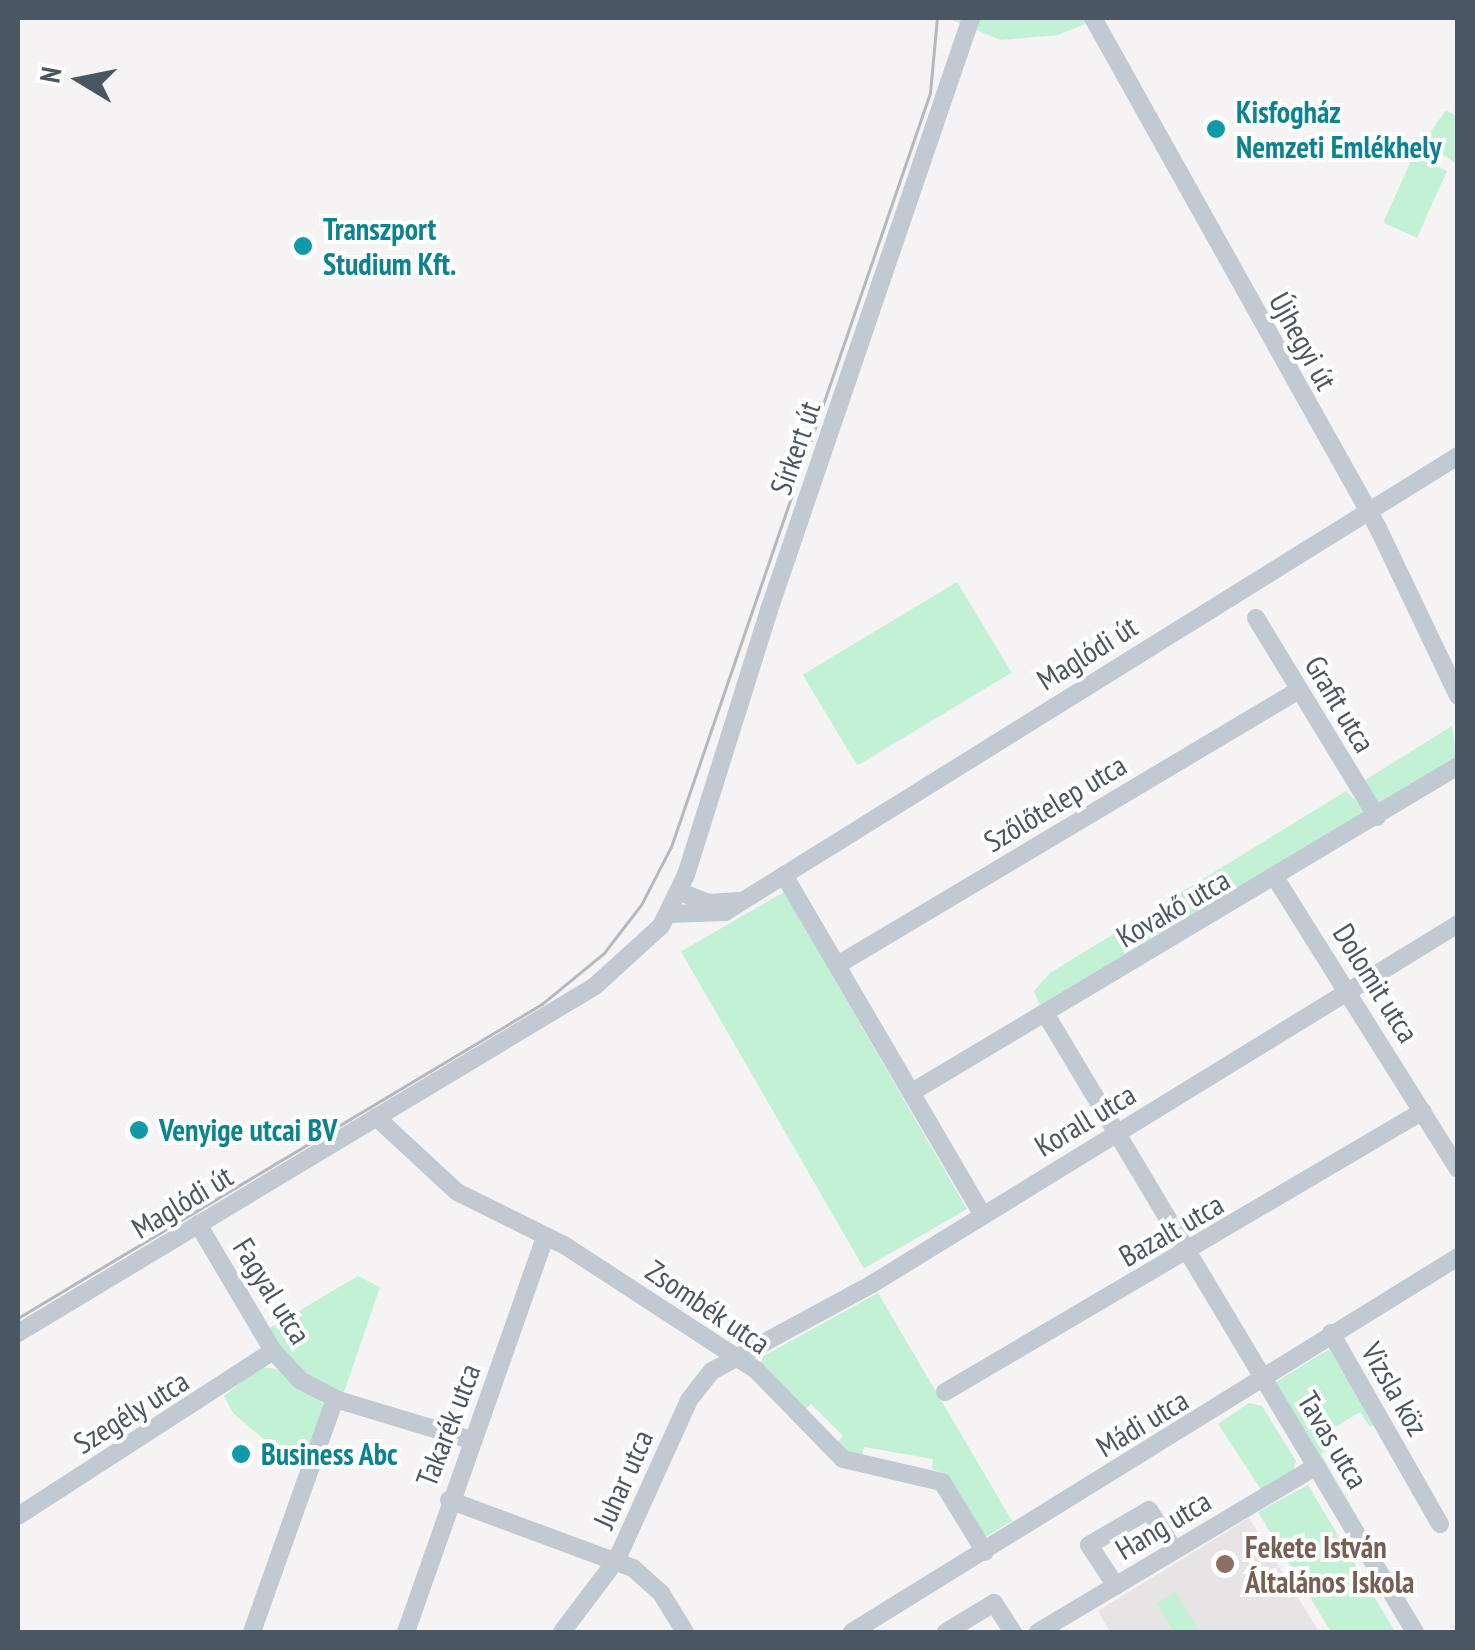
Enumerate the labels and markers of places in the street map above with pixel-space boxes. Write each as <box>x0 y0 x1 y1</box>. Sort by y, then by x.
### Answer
place label: Kisfogház Nemzeti Emlékhely <box>1236 94 1442 164</box>
marker: Kisfogház Nemzeti Emlékhely <box>1205 118 1227 140</box>
place label: Transzport Studium Kft. <box>323 211 456 282</box>
marker: Transzport Studium Kft. <box>292 235 314 257</box>
place label: Venyige utcai BV <box>159 1112 337 1148</box>
marker: Venyige utcai BV <box>128 1119 150 1141</box>
place label: Business Abc <box>261 1436 399 1472</box>
marker: Business Abc <box>230 1443 252 1465</box>
place label: Fekete István Általános Iskola <box>1245 1529 1414 1600</box>
marker: Fekete István Általános Iskola <box>1214 1553 1236 1575</box>

